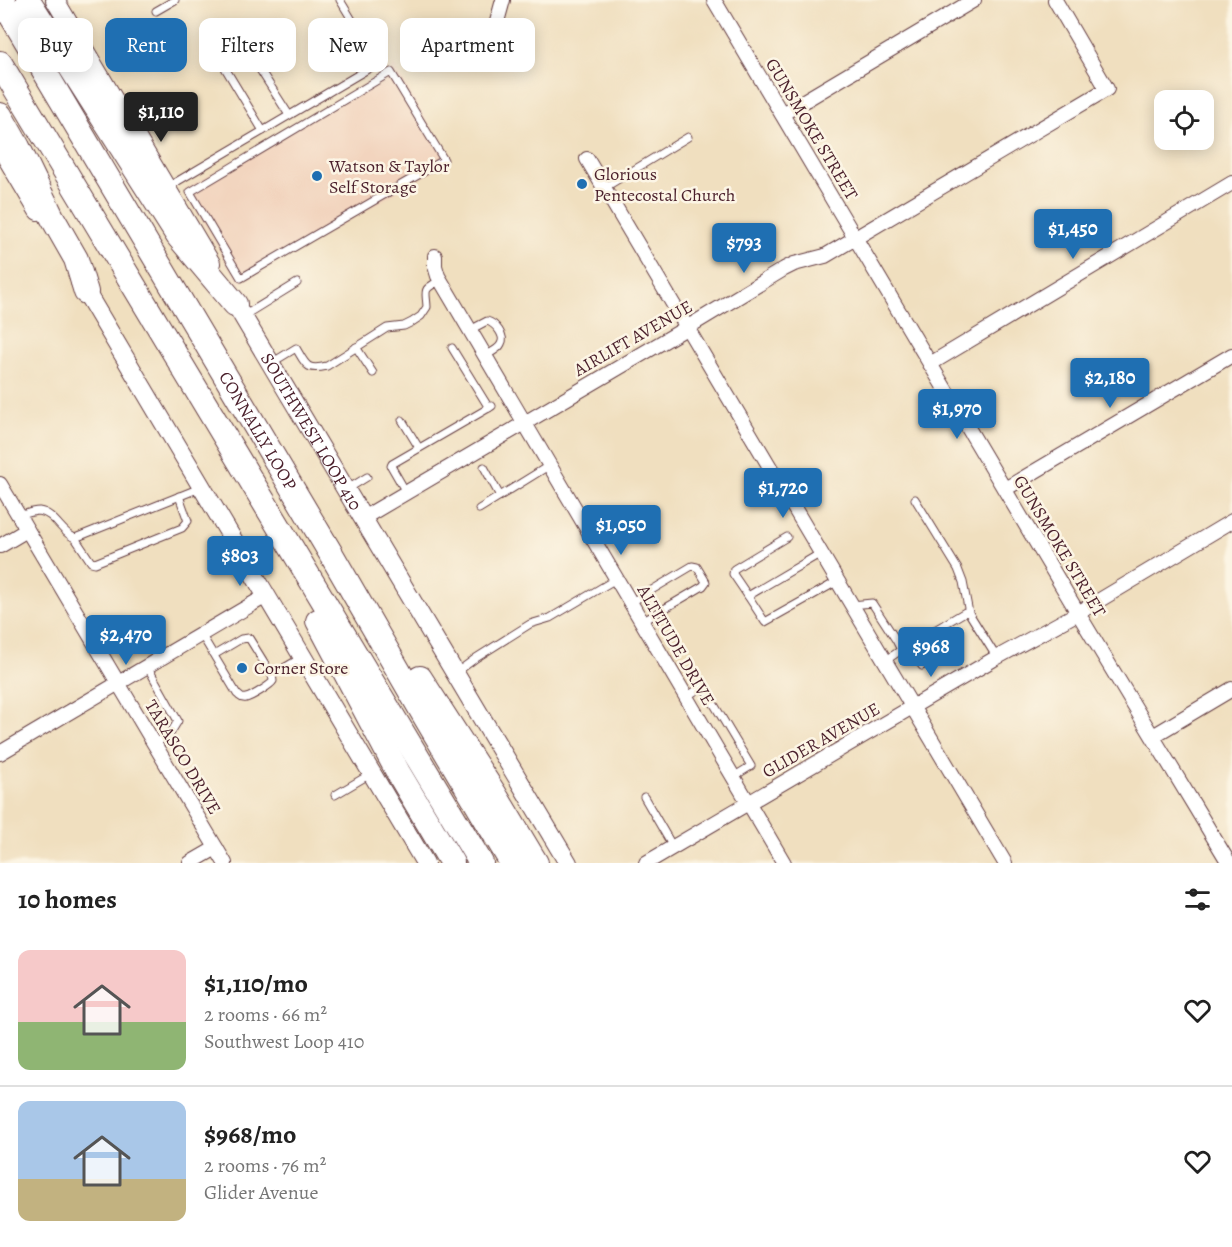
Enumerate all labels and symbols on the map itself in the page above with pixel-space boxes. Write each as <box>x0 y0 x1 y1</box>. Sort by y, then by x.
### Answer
street label: GUNSMOKE STREET <box>760 54 864 204</box>
pin: $1,110 <box>112 92 210 143</box>
place label: Watson & Taylor Self Storage <box>328 154 450 199</box>
place label: Glorious Pentecostal Church <box>594 162 736 207</box>
marker: Watson & Taylor Self Storage <box>310 169 324 183</box>
marker: Glorious Pentecostal Church <box>575 177 589 191</box>
pin: $1,450 <box>1024 209 1122 260</box>
pin: $793 <box>708 223 780 274</box>
street label: AIRLIFT AVENUE <box>569 294 697 382</box>
street label: SOUTHWEST LOOP 410 <box>255 348 368 515</box>
pin: $2,180 <box>1061 358 1159 409</box>
street label: CONNALLY LOOP <box>213 367 303 495</box>
pin: $1,970 <box>908 389 1006 440</box>
pin: $1,720 <box>734 468 832 519</box>
street label: GUNSMOKE STREET <box>1008 471 1112 621</box>
pin: $1,050 <box>572 505 670 556</box>
pin: $803 <box>204 536 276 587</box>
street label: ALTITUDE DRIVE <box>631 579 720 710</box>
pin: $2,470 <box>77 615 175 666</box>
pin: $968 <box>895 627 967 678</box>
place label: Corner Store <box>254 656 348 680</box>
marker: Corner Store <box>235 661 249 675</box>
street label: TARASCO DRIVE <box>139 695 227 819</box>
street label: GLIDER AVENUE <box>758 697 884 783</box>

